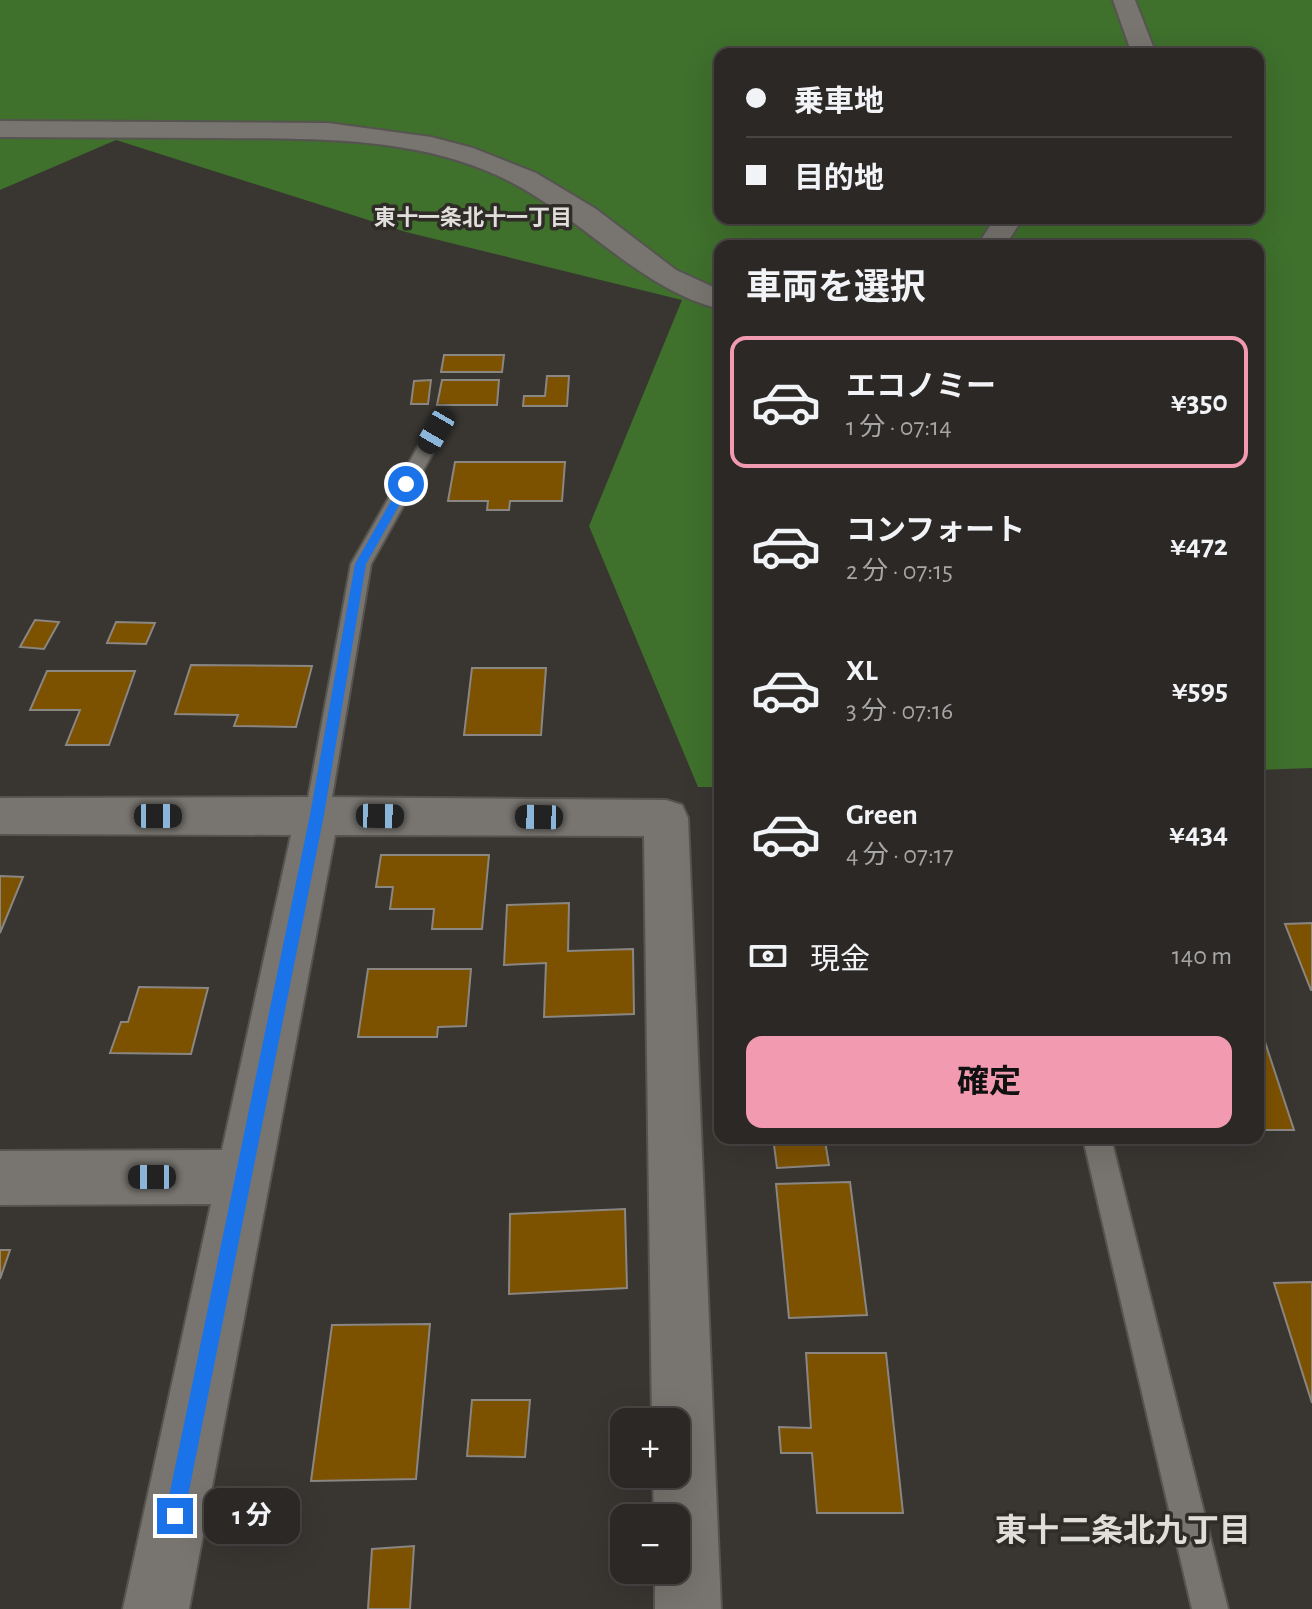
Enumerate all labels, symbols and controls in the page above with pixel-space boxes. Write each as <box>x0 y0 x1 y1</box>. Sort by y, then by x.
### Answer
text: 乗車地 <box>794 87 884 117</box>
text: 目的地 <box>794 164 884 194</box>
district label: 東十一条北十一丁目 <box>374 206 572 229</box>
text: 車両を選択 <box>746 270 926 306</box>
icon: car <box>750 366 822 438</box>
text: エコノミー <box>846 372 996 402</box>
text: ¥350 <box>1171 387 1228 417</box>
car <box>414 404 458 458</box>
text: 1 分 · 07:14 <box>846 414 952 440</box>
route start <box>388 466 424 502</box>
icon: car <box>750 510 822 582</box>
text: コンフォート <box>846 516 1025 546</box>
text: ¥472 <box>1170 531 1228 561</box>
text: 2 分 · 07:15 <box>846 558 953 584</box>
icon: car <box>750 654 822 726</box>
text: XL <box>846 656 878 686</box>
text: ¥595 <box>1172 675 1228 705</box>
text: 3 分 · 07:16 <box>846 698 953 724</box>
icon: car <box>750 798 822 870</box>
text: Green <box>846 800 918 830</box>
car <box>134 804 182 828</box>
car <box>356 804 404 828</box>
car <box>515 805 563 829</box>
text: ¥434 <box>1169 819 1228 849</box>
text: 4 分 · 07:17 <box>846 842 954 868</box>
icon: cash <box>746 934 790 978</box>
text: 140 m <box>1172 943 1232 969</box>
text: 現金 <box>810 945 870 975</box>
button: 確定 <box>746 1036 1232 1128</box>
car <box>128 1165 176 1189</box>
map controls <box>610 1408 690 1584</box>
button: + <box>610 1408 690 1488</box>
callout: 1 分 <box>203 1488 299 1544</box>
route end <box>157 1498 193 1534</box>
text: 1 分 <box>232 1503 272 1529</box>
button: − <box>610 1504 690 1584</box>
district label: 東十二条北九丁目 <box>995 1513 1251 1547</box>

